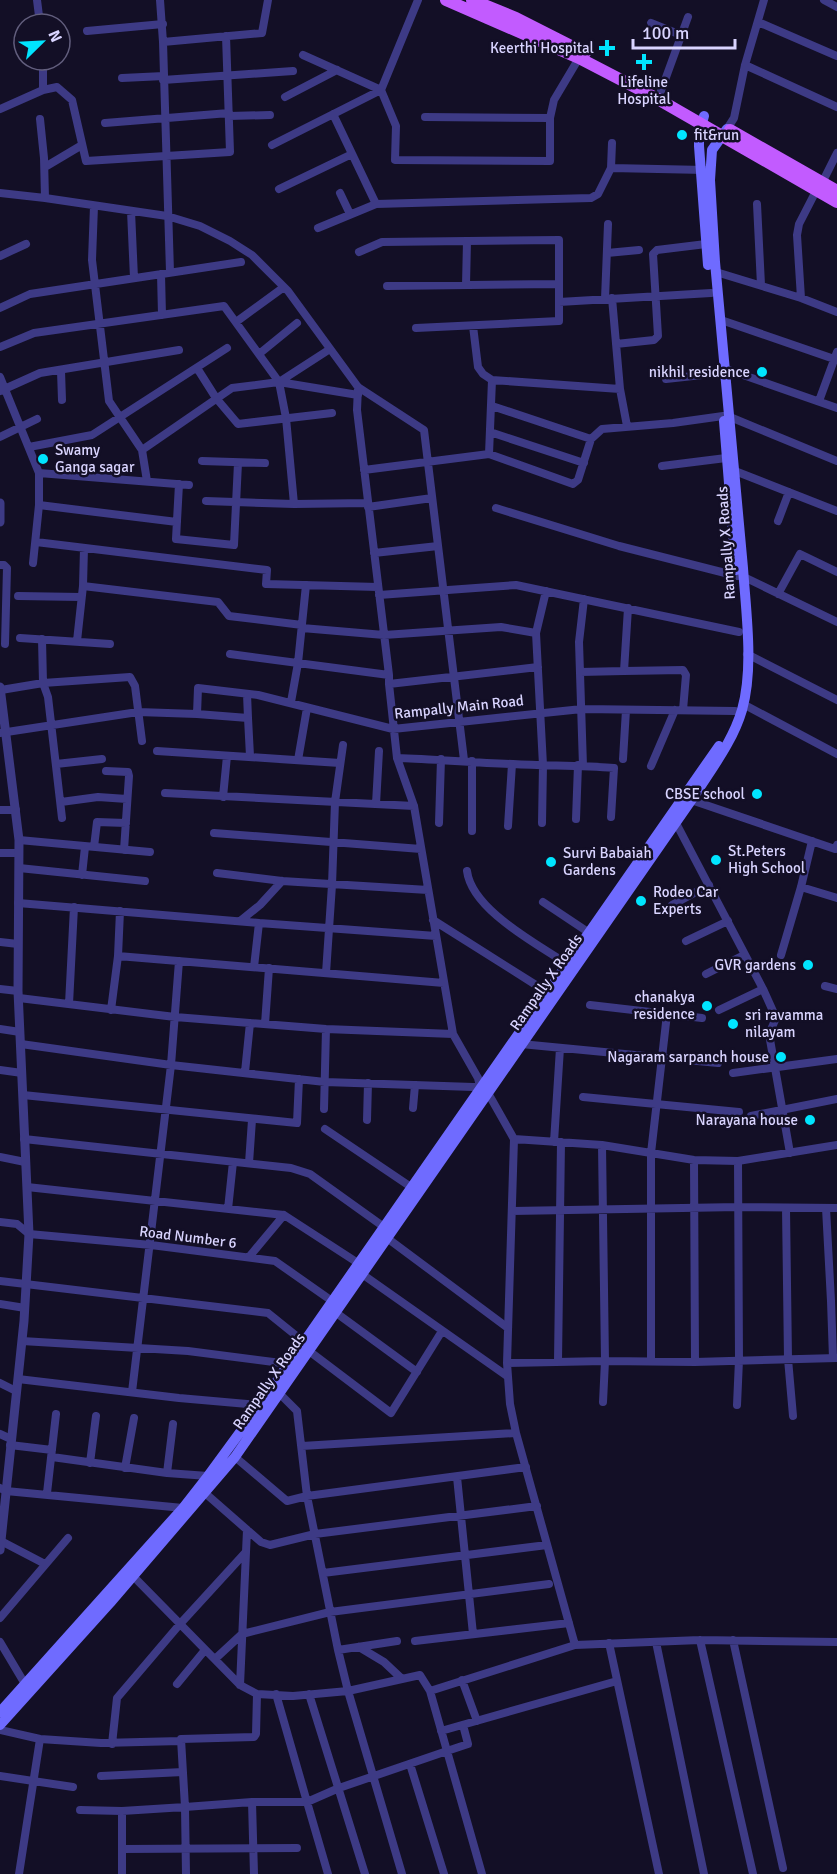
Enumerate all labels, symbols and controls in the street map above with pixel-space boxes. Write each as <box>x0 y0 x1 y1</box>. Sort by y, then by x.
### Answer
north arrow <box>12 12 72 72</box>
scale bar <box>633 12 735 50</box>
text: 100 m <box>642 22 689 44</box>
text: N <box>43 27 66 45</box>
place label: Keerthi Hospital <box>490 39 594 57</box>
marker: Keerthi Hospital <box>598 39 616 57</box>
marker: Lifeline Hospital <box>635 53 653 71</box>
place label: Lifeline Hospital <box>617 73 671 108</box>
place label: fit&run <box>694 126 739 144</box>
marker: fit&run <box>675 128 689 142</box>
place label: nikhil residence <box>649 363 750 381</box>
marker: nikhil residence <box>755 365 769 379</box>
place label: Swamy Ganga sagar <box>55 441 135 476</box>
marker: Swamy Ganga sagar <box>36 452 50 466</box>
street label: Rampally X Roads <box>713 485 739 600</box>
street label: Rampally Main Road <box>393 691 525 723</box>
place label: CBSE school <box>665 785 745 803</box>
marker: CBSE school <box>750 787 764 801</box>
place label: St.Peters High School <box>728 842 805 877</box>
place label: Survi Babaiah Gardens <box>563 844 652 879</box>
marker: St.Peters High School <box>709 853 723 867</box>
marker: Survi Babaiah Gardens <box>544 855 558 869</box>
place label: Rodeo Car Experts <box>653 883 719 918</box>
marker: Rodeo Car Experts <box>634 894 648 908</box>
street label: Rampally X Roads <box>506 930 586 1034</box>
place label: GVR gardens <box>714 956 796 974</box>
marker: GVR gardens <box>801 958 815 972</box>
place label: chanakya residence <box>633 988 695 1023</box>
marker: chanakya residence <box>700 999 714 1013</box>
place label: sri ravamma nilayam <box>745 1006 823 1041</box>
marker: sri ravamma nilayam <box>726 1017 740 1031</box>
place label: Nagaram sarpanch house <box>607 1048 769 1066</box>
marker: Nagaram sarpanch house <box>774 1050 788 1064</box>
place label: Narayana house <box>696 1111 798 1129</box>
marker: Narayana house <box>803 1113 817 1127</box>
street label: Road Number 6 <box>138 1222 238 1252</box>
street label: Rampally X Roads <box>229 1329 309 1433</box>

